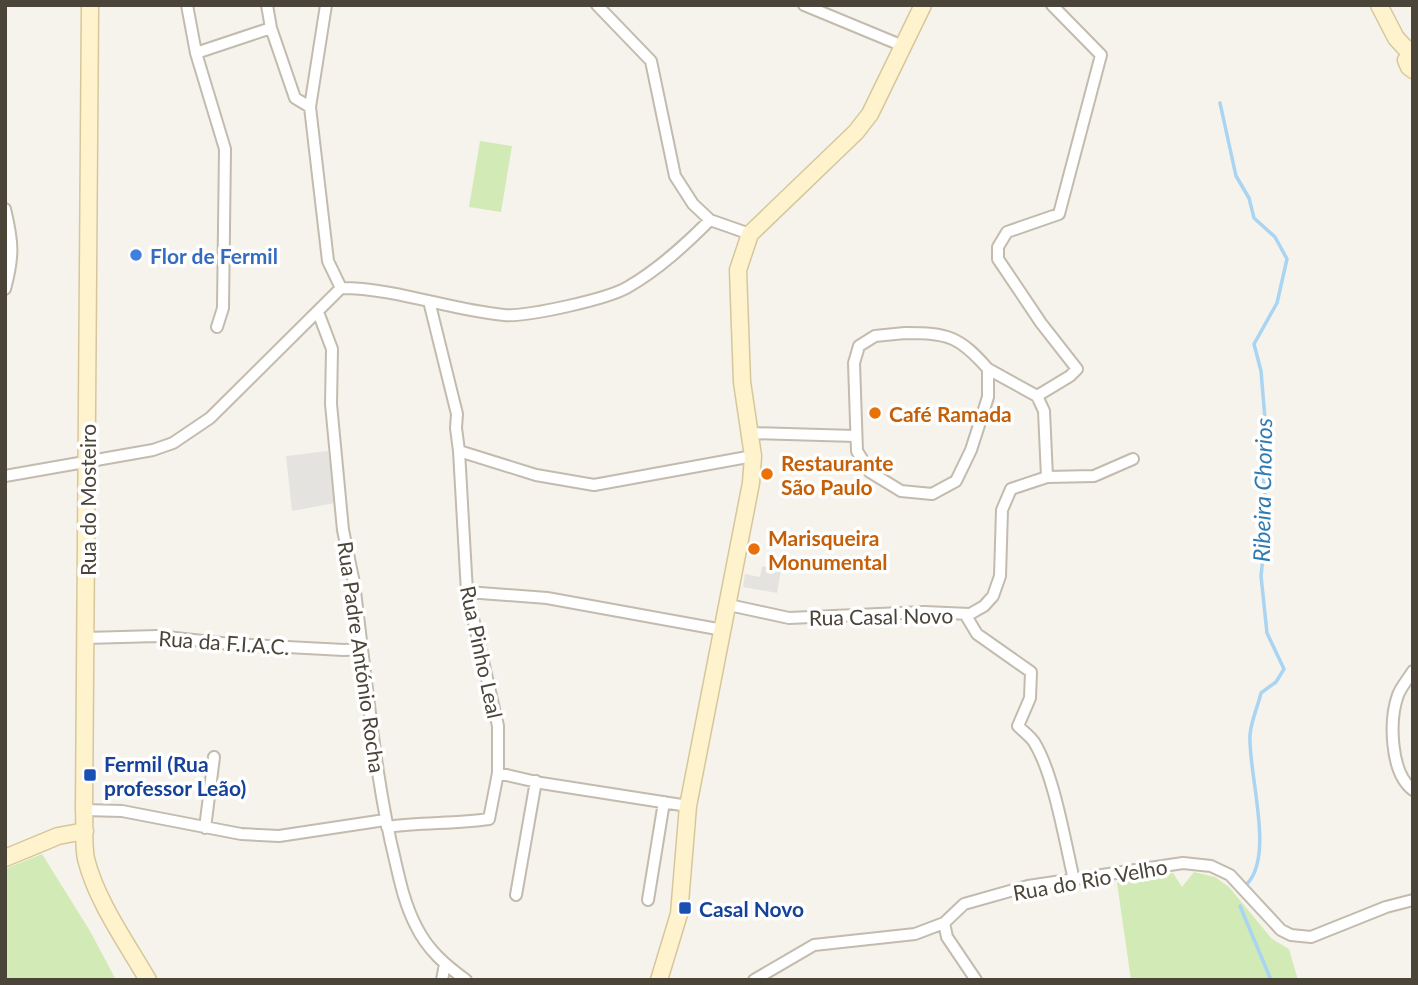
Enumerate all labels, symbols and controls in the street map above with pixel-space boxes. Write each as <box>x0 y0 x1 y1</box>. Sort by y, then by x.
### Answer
place label: Flor de Fermil <box>150 243 278 268</box>
marker: Flor de Fermil <box>128 247 144 263</box>
place label: Café Ramada <box>889 401 1012 426</box>
marker: Café Ramada <box>867 405 883 421</box>
water label: Ribeira Chorios <box>1247 418 1277 562</box>
street label: Rua do Mosteiro <box>75 424 100 576</box>
place label: Restaurante São Paulo <box>781 450 894 499</box>
marker: Restaurante São Paulo <box>759 466 775 482</box>
place label: Marisqueira Monumental <box>768 525 887 574</box>
street label: Rua Padre António Rocha <box>333 540 391 774</box>
marker: Marisqueira Monumental <box>746 541 762 557</box>
street label: Rua Pinho Leal <box>456 583 508 721</box>
street label: Rua Casal Novo <box>809 602 953 630</box>
street label: Rua da F.I.A.C. <box>158 625 290 659</box>
place label: Fermil (Rua professor Leão) <box>104 751 246 800</box>
marker: Fermil (Rua professor Leão) <box>82 767 98 783</box>
street label: Rua do Rio Velho <box>1011 853 1169 905</box>
place label: Casal Novo <box>699 896 804 921</box>
marker: Casal Novo <box>677 900 693 916</box>

